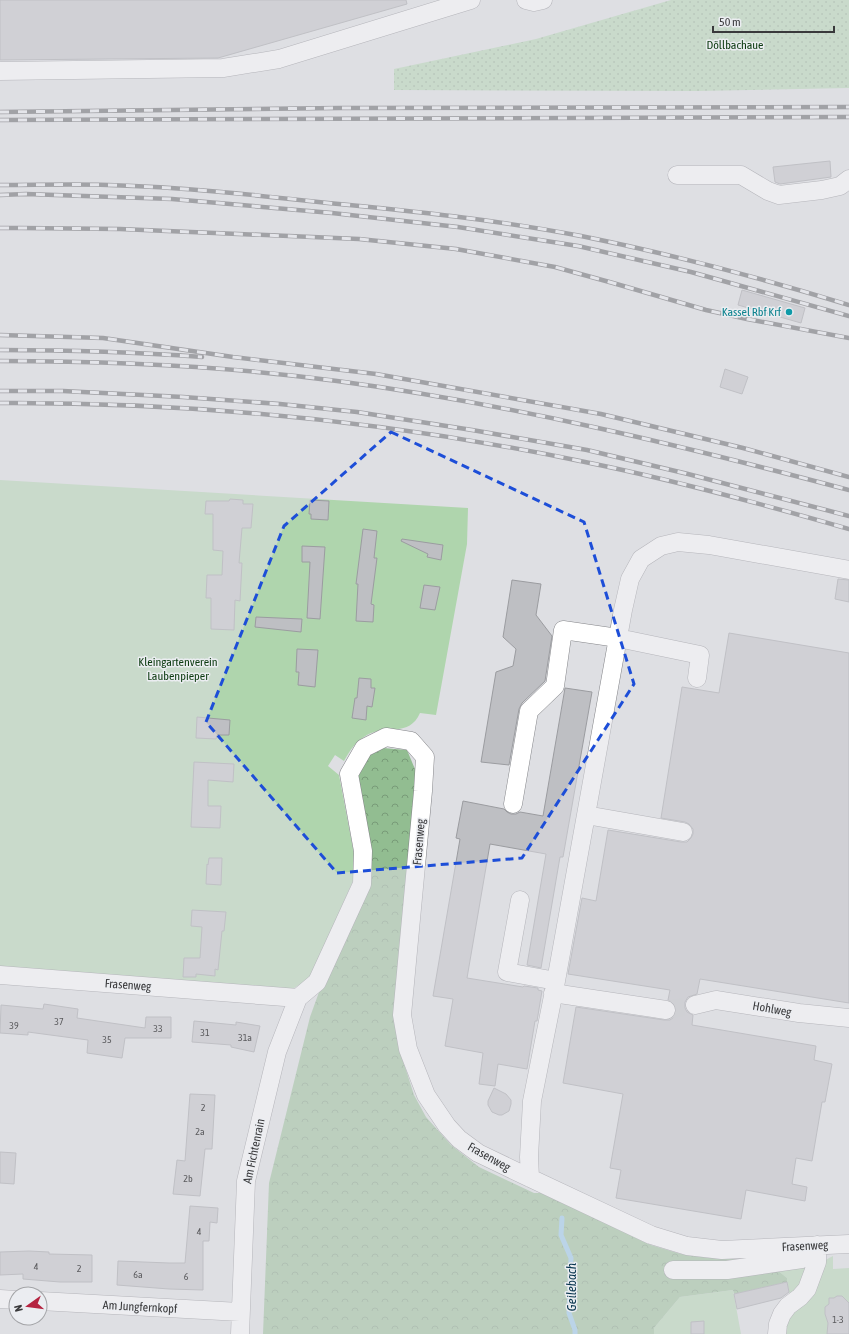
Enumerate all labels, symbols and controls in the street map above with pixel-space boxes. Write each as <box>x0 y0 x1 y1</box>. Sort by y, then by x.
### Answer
scale bar <box>713 8 834 34</box>
text: 50 m <box>719 15 741 29</box>
park label: Döllbachaue <box>706 38 764 52</box>
place label: Kassel Rbf Krf <box>722 305 782 319</box>
marker: Kassel Rbf Krf <box>784 307 794 317</box>
park label: Kleingartenverein Laubenpieper <box>138 655 218 683</box>
street label: Frasenweg <box>410 817 428 866</box>
street label: Frasenweg <box>104 976 153 994</box>
street label: Hohlweg <box>752 999 793 1019</box>
house number: 37 <box>54 1016 64 1027</box>
house number: 39 <box>9 1020 19 1031</box>
house number: 33 <box>153 1023 163 1034</box>
house number: 31 <box>200 1027 210 1038</box>
house number: 31a <box>238 1032 252 1043</box>
house number: 35 <box>102 1034 112 1045</box>
house number: 2 <box>201 1102 206 1113</box>
street label: Am Fichtenrain <box>240 1117 268 1185</box>
house number: 2a <box>195 1126 205 1137</box>
street label: Frasenweg <box>465 1140 514 1175</box>
house number: 2b <box>183 1173 193 1184</box>
house number: 4 <box>197 1226 202 1237</box>
street label: Frasenweg <box>781 1238 829 1254</box>
house number: 4 <box>34 1261 39 1272</box>
water label: Geilebach <box>564 1262 579 1311</box>
house number: 2 <box>77 1263 82 1274</box>
house number: 6a <box>133 1269 143 1280</box>
house number: 6 <box>184 1271 189 1282</box>
north arrow <box>8 1286 48 1326</box>
street label: Am Jungfernkopf <box>102 1298 178 1316</box>
text: N <box>12 1304 25 1313</box>
house number: 1-3 <box>832 1314 844 1325</box>

